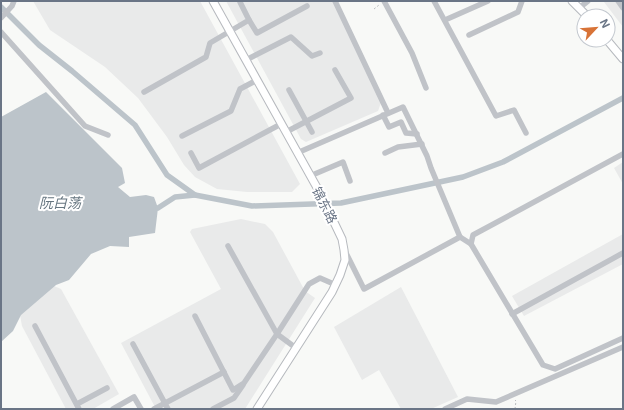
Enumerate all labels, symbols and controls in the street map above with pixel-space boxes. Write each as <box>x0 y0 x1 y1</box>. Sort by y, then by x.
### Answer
north arrow <box>576 8 616 48</box>
text: N <box>597 17 613 30</box>
street label: 锦东路 <box>309 184 341 226</box>
water label: 阮白荡 <box>39 194 83 211</box>

